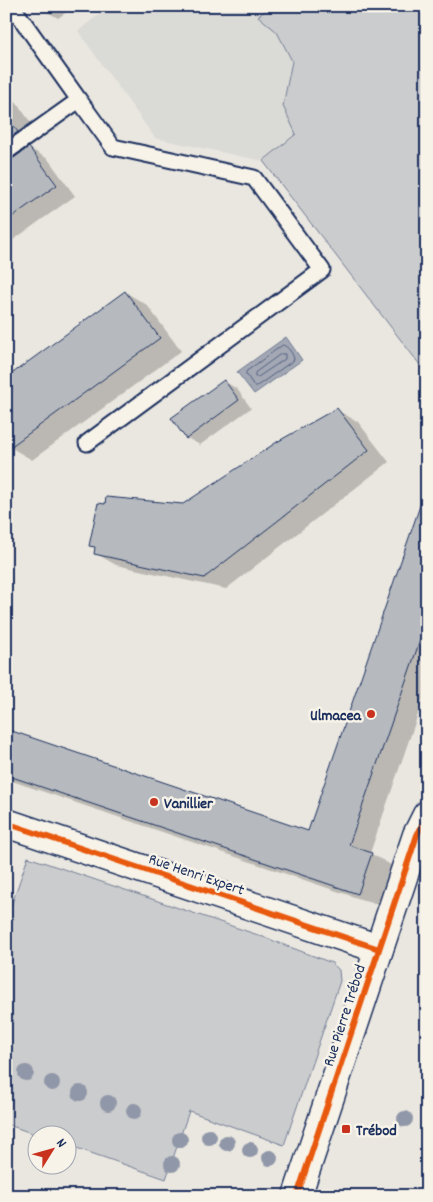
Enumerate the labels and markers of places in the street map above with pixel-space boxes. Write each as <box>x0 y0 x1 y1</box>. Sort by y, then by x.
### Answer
place label: Ulmacea <box>310 705 362 728</box>
marker: Ulmacea <box>365 708 377 720</box>
place label: Vanillier <box>164 793 214 816</box>
marker: Vanillier <box>148 796 160 808</box>
place label: Trébod <box>356 1120 397 1143</box>
marker: Trébod <box>340 1123 352 1135</box>

